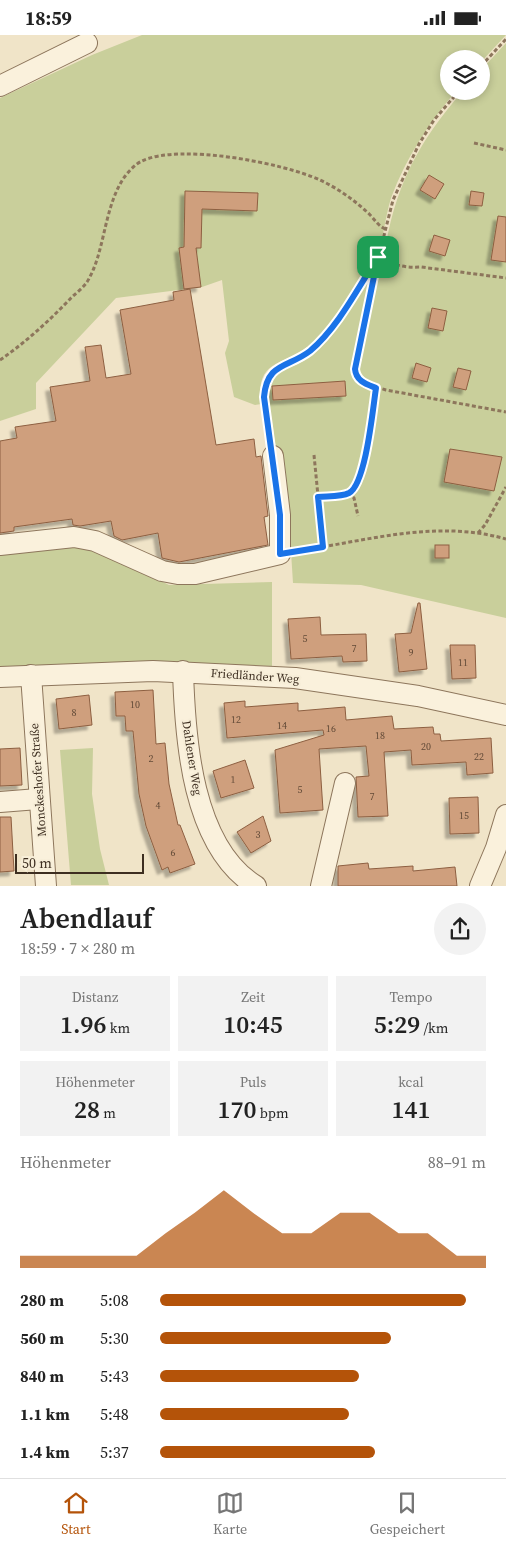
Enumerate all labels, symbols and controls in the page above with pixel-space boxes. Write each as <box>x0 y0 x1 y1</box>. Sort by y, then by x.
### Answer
text: 18:59 <box>25 5 72 31</box>
map controls <box>440 50 490 100</box>
button: layers <box>440 50 490 100</box>
pin <box>357 236 399 278</box>
icon: arrive <box>364 243 392 271</box>
house number: 5 <box>303 632 308 645</box>
house number: 7 <box>352 642 357 655</box>
house number: 9 <box>409 646 414 659</box>
house number: 11 <box>458 656 468 669</box>
street label: Friedländer Weg <box>210 665 300 687</box>
house number: 10 <box>130 698 140 711</box>
house number: 8 <box>72 706 77 719</box>
house number: 12 <box>231 713 241 726</box>
street label: Dahlener Weg <box>178 719 206 797</box>
house number: 14 <box>277 719 287 732</box>
house number: 16 <box>326 722 336 735</box>
street label: Monckeshofer Straße <box>26 723 50 837</box>
house number: 18 <box>375 729 385 742</box>
house number: 20 <box>421 740 431 753</box>
house number: 22 <box>474 750 484 763</box>
house number: 2 <box>149 752 154 765</box>
house number: 1 <box>231 773 236 786</box>
house number: 5 <box>298 783 303 796</box>
house number: 7 <box>370 790 375 803</box>
house number: 4 <box>156 799 161 812</box>
house number: 15 <box>459 809 469 822</box>
house number: 3 <box>256 828 261 841</box>
house number: 6 <box>171 846 176 859</box>
scale bar <box>15 851 144 874</box>
text: 50 m <box>22 853 52 873</box>
text: Abendlauf <box>20 899 153 937</box>
button: share <box>434 903 486 955</box>
text: 18:59 · 7 × 280 m <box>20 937 135 959</box>
text: Distanz <box>72 987 118 1007</box>
text: Zeit <box>241 987 265 1007</box>
text: Tempo <box>390 987 432 1007</box>
text: 1.96 <box>60 1007 106 1041</box>
text: 10:45 <box>223 1007 283 1041</box>
text: 5:29 <box>374 1007 420 1041</box>
text: km <box>106 1018 130 1038</box>
text: /km <box>420 1018 448 1038</box>
text: Höhenmeter <box>55 1072 135 1092</box>
text: Puls <box>240 1072 266 1092</box>
text: kcal <box>398 1072 424 1092</box>
text: 28 <box>74 1092 100 1126</box>
text: 170 <box>218 1092 257 1126</box>
text: 141 <box>391 1092 431 1126</box>
text: m <box>100 1103 116 1123</box>
text: bpm <box>257 1103 289 1123</box>
text: Höhenmeter <box>20 1151 111 1173</box>
text: 88–91 m <box>428 1151 486 1173</box>
text: 280 m <box>20 1289 64 1311</box>
text: 5:08 <box>100 1289 129 1311</box>
text: 560 m <box>20 1327 64 1349</box>
text: 5:30 <box>100 1327 129 1349</box>
text: 840 m <box>20 1365 64 1387</box>
text: 5:43 <box>100 1365 129 1387</box>
text: 1.1 km <box>20 1403 70 1425</box>
text: 5:48 <box>100 1403 129 1425</box>
text: 1.4 km <box>20 1441 70 1463</box>
text: 5:37 <box>100 1441 129 1463</box>
tab: Start <box>61 1489 91 1539</box>
tab: Karte <box>213 1489 247 1539</box>
tab: Gespeichert <box>370 1489 445 1539</box>

